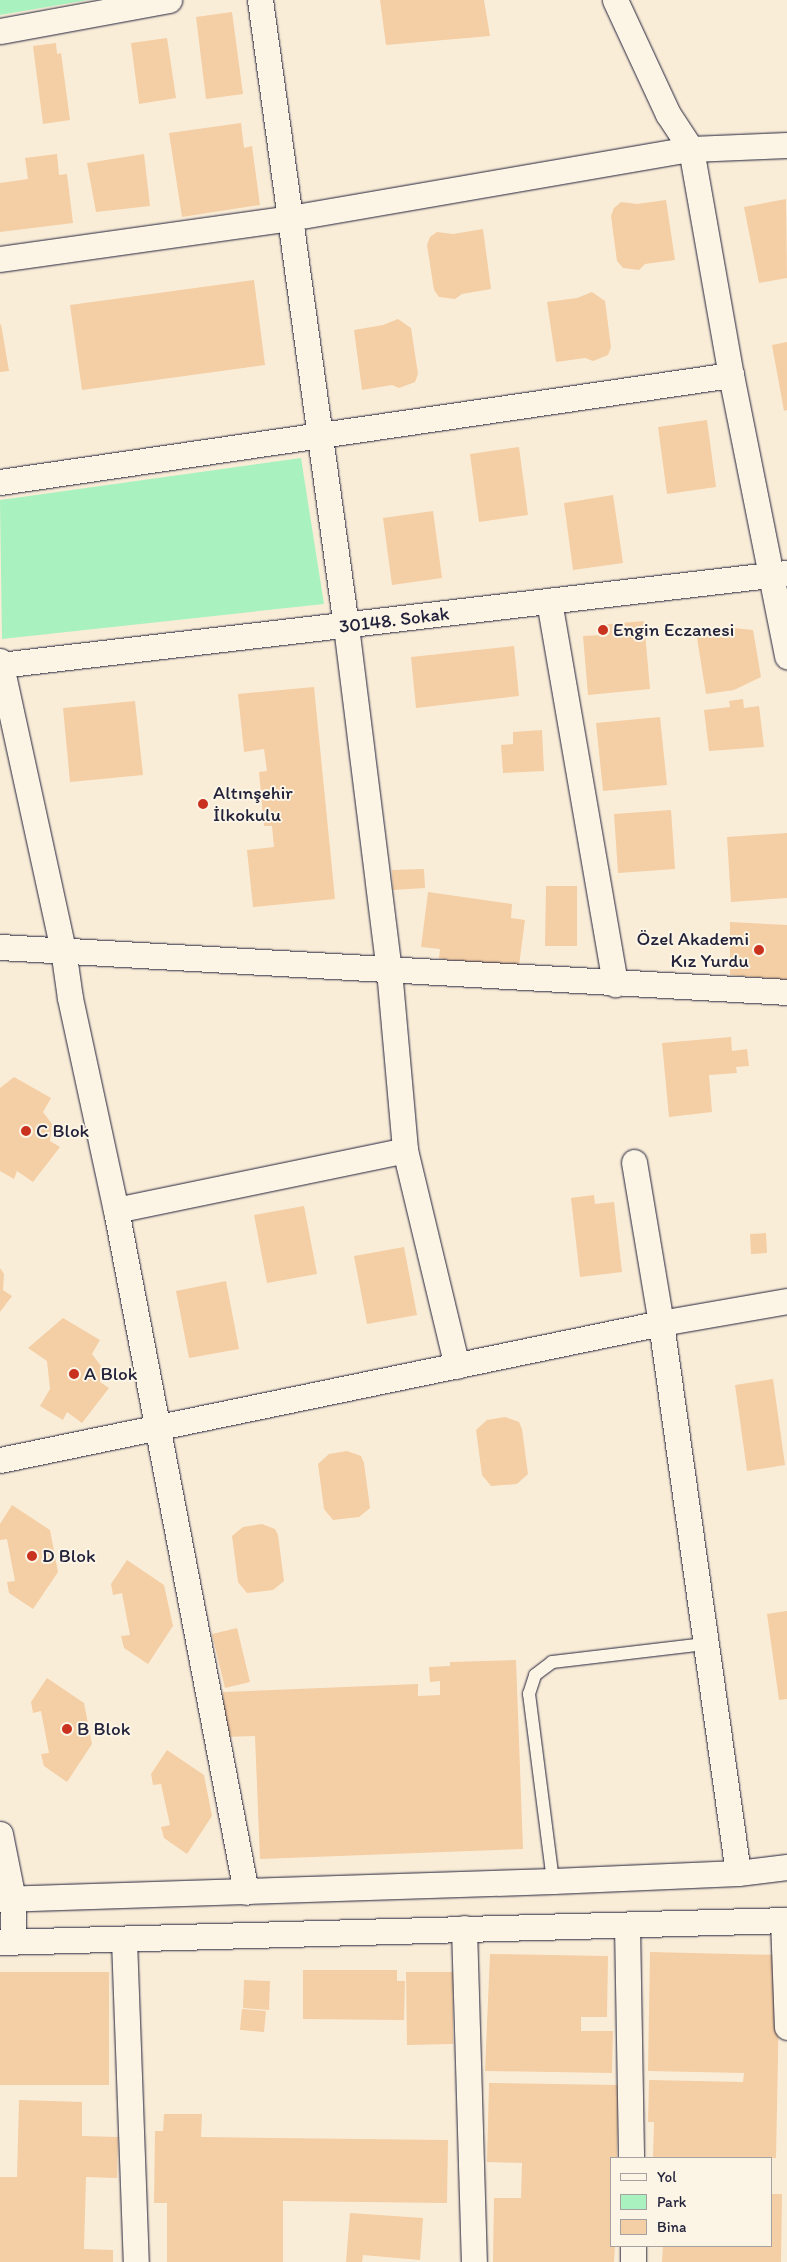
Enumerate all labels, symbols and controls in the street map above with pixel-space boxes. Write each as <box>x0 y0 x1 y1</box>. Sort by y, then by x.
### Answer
street label: 30148. Sokak <box>338 602 450 638</box>
place label: Engin Eczanesi <box>613 619 735 641</box>
marker: Engin Eczanesi <box>597 624 609 636</box>
place label: Altınşehir İlkokulu <box>213 782 293 826</box>
marker: Altınşehir İlkokulu <box>197 798 209 810</box>
place label: Özel Akademi Kız Yurdu <box>636 928 749 972</box>
marker: Özel Akademi Kız Yurdu <box>753 944 765 956</box>
place label: C Blok <box>36 1120 90 1142</box>
marker: C Blok <box>20 1125 32 1137</box>
place label: A Blok <box>84 1363 138 1385</box>
marker: A Blok <box>68 1368 80 1380</box>
place label: D Blok <box>42 1545 96 1567</box>
marker: D Blok <box>26 1550 38 1562</box>
place label: B Blok <box>77 1718 131 1740</box>
marker: B Blok <box>61 1723 73 1735</box>
legend <box>610 2157 772 2247</box>
text: Yol <box>657 2168 676 2186</box>
text: Park <box>657 2193 687 2211</box>
text: Bina <box>657 2218 686 2236</box>

